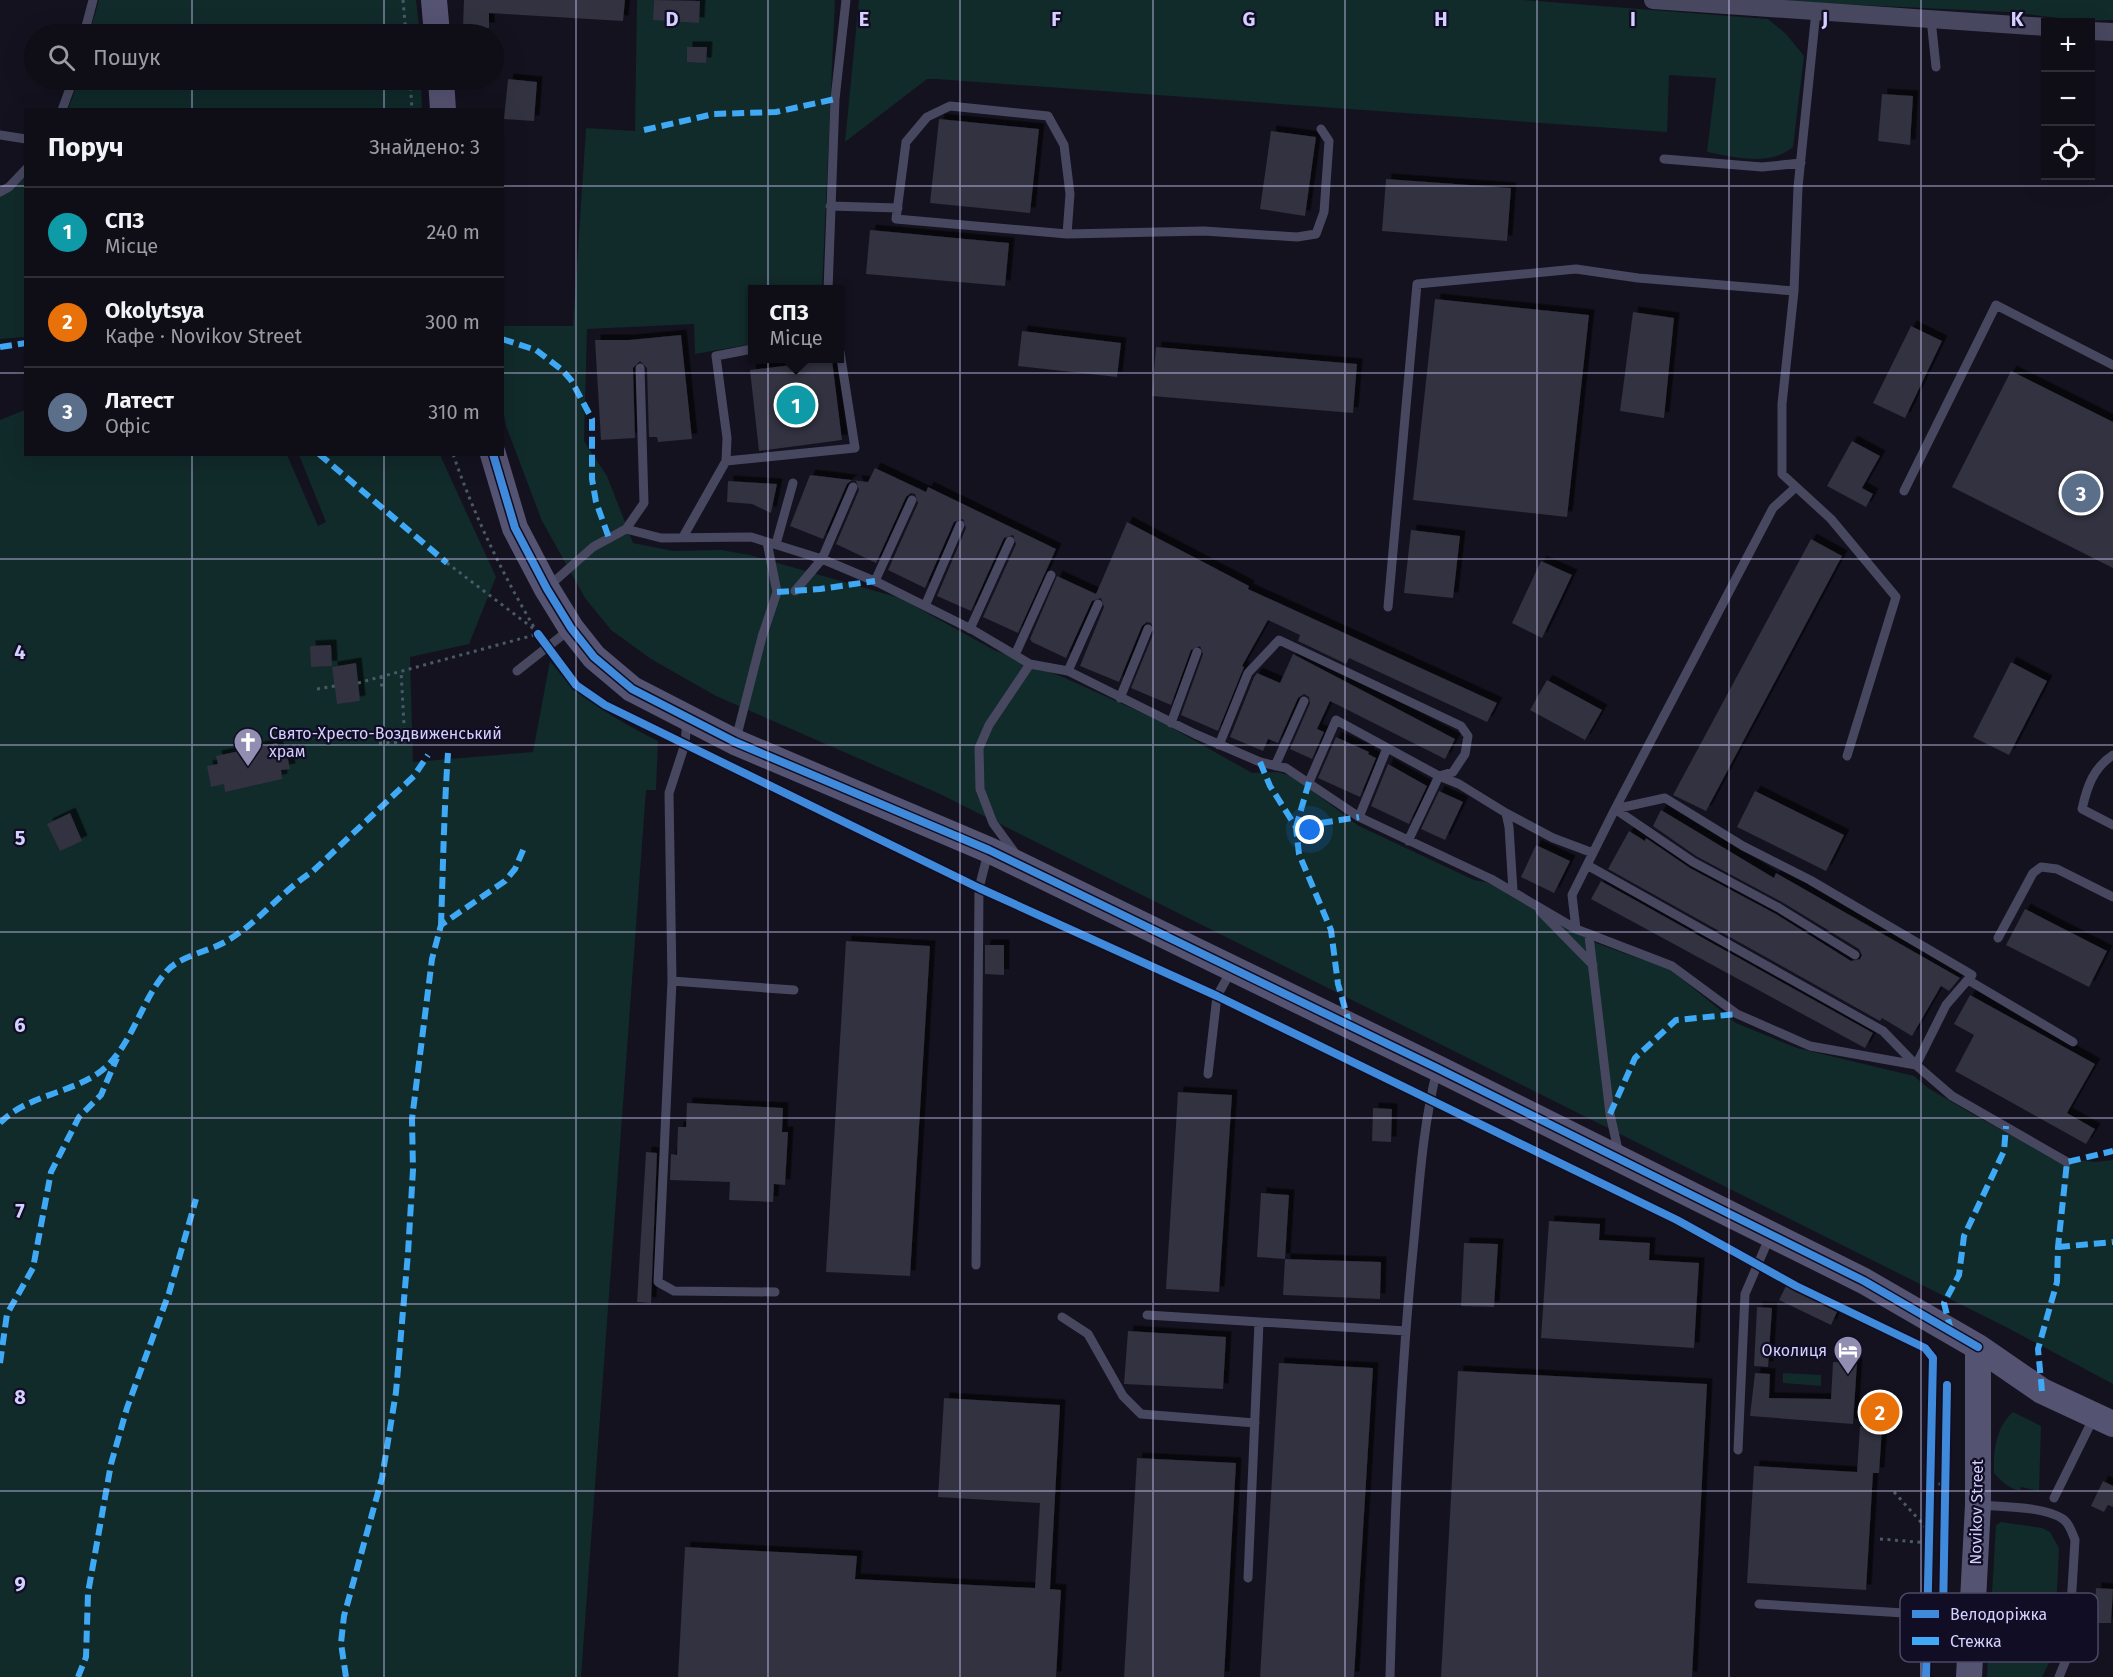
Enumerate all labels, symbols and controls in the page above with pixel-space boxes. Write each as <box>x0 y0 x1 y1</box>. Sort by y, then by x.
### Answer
text: D <box>665 7 679 31</box>
text: E <box>859 7 869 31</box>
text: F <box>1051 7 1061 31</box>
text: G <box>1243 7 1255 31</box>
text: H <box>1434 7 1448 31</box>
text: I <box>1630 7 1636 31</box>
text: J <box>1821 7 1828 31</box>
text: K <box>2011 7 2024 31</box>
map controls <box>2041 18 2095 180</box>
button: + <box>2041 18 2095 72</box>
search box <box>24 24 504 90</box>
icon: search <box>45 41 78 74</box>
text: Пошук <box>93 44 160 71</box>
button: − <box>2041 72 2095 126</box>
button: locate <box>2041 126 2095 180</box>
text: Поруч <box>48 132 124 163</box>
text: Знайдено: 3 <box>369 135 480 159</box>
text: СПЗ <box>105 207 144 234</box>
text: 1 <box>63 220 72 244</box>
text: 240 m <box>426 220 480 244</box>
text: Місце <box>105 234 158 258</box>
popup <box>748 285 844 363</box>
text: Okolytsya <box>105 297 204 324</box>
text: СПЗ <box>769 299 809 326</box>
text: 2 <box>62 310 73 334</box>
text: 300 m <box>425 310 480 334</box>
text: Кафе · Novikov Street <box>105 324 302 348</box>
text: Місце <box>769 326 823 350</box>
pin: 1 <box>776 382 816 428</box>
text: Латест <box>105 387 174 414</box>
text: 3 <box>62 400 73 424</box>
text: 310 m <box>428 400 480 424</box>
text: Офіс <box>105 414 150 438</box>
pin: 3 <box>2062 470 2100 516</box>
text: 4 <box>14 640 26 664</box>
place label: Свято-Хресто-Воздвиженський храм <box>269 724 502 761</box>
church icon: Свято-Хресто-Воздвиженський храм <box>232 726 264 768</box>
your location <box>1295 815 1324 844</box>
text: 5 <box>15 826 26 850</box>
text: 6 <box>14 1013 26 1037</box>
text: 7 <box>15 1199 25 1223</box>
hotel icon: Околиця <box>1832 1334 1864 1376</box>
place label: Околиця <box>1762 1341 1827 1360</box>
text: 8 <box>14 1385 26 1409</box>
pin: 2 <box>1860 1390 1900 1434</box>
street label: Novikov Street <box>1966 1459 1987 1565</box>
text: 9 <box>14 1572 26 1596</box>
legend <box>1900 1593 2098 1662</box>
text: Велодоріжка <box>1950 1605 2047 1624</box>
text: Стежка <box>1950 1632 2002 1651</box>

